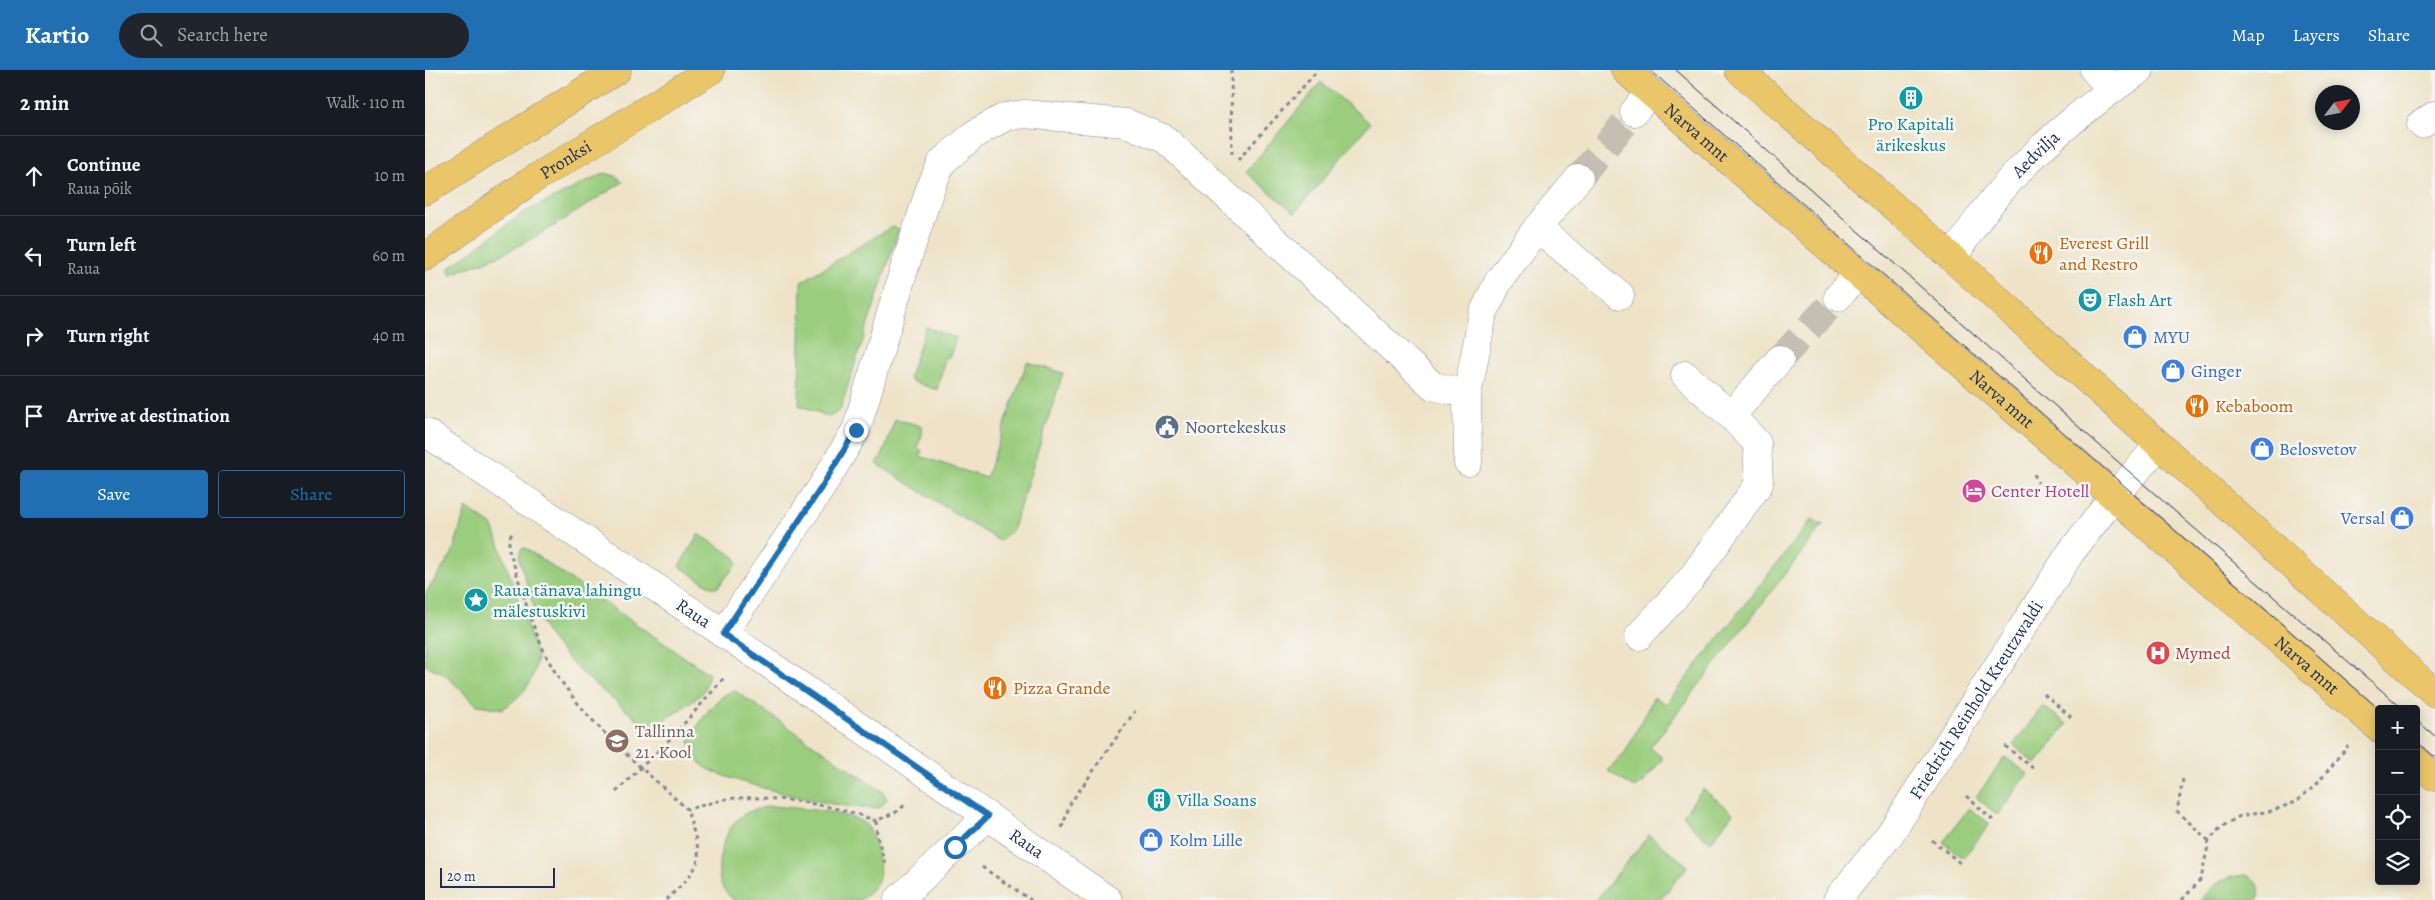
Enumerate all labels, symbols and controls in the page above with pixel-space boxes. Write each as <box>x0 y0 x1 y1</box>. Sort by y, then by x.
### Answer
search box <box>119 13 469 58</box>
text: Kartio <box>25 19 89 51</box>
icon: search <box>137 21 165 49</box>
text: Search here <box>177 22 268 48</box>
text: Map <box>2232 23 2265 47</box>
text: Layers <box>2293 23 2340 47</box>
text: Share <box>2368 23 2410 47</box>
building icon: Pro Kapitali ärikeskus <box>1898 85 1924 111</box>
north arrow <box>2315 85 2360 130</box>
text: 2 min <box>20 89 69 117</box>
text: Walk · 110 m <box>327 92 405 114</box>
street label: Narva mnt <box>1659 98 1734 167</box>
place label: Pro Kapitali ärikeskus <box>1868 112 1954 157</box>
street label: Aedvilja <box>2005 125 2065 184</box>
street label: Pronksi <box>535 135 596 185</box>
text: Continue <box>67 152 141 178</box>
icon: ahead <box>20 162 48 190</box>
text: 10 m <box>375 165 405 187</box>
text: Raua põik <box>67 178 132 200</box>
place label: Everest Grill and Restro <box>2059 231 2149 276</box>
text: Turn left <box>67 232 136 258</box>
restaurant icon: Everest Grill and Restro <box>2028 240 2054 266</box>
icon: left <box>20 242 48 270</box>
text: 60 m <box>373 245 405 267</box>
text: Raua <box>67 258 100 280</box>
theatre icon: Flash Art <box>2077 287 2103 313</box>
place label: Flash Art <box>2107 288 2172 312</box>
icon: right <box>20 322 48 350</box>
text: Turn right <box>67 323 149 349</box>
shop icon: MYU <box>2122 324 2148 350</box>
text: 40 m <box>373 325 405 347</box>
place label: MYU <box>2153 325 2190 349</box>
shop icon: Ginger <box>2160 358 2186 384</box>
place label: Ginger <box>2191 359 2242 383</box>
street label: Narva mnt <box>1964 364 2039 434</box>
restaurant icon: Kebaboom <box>2184 393 2210 419</box>
place label: Kebaboom <box>2215 394 2293 418</box>
icon: arrive <box>20 402 48 430</box>
text: Arrive at destination <box>67 403 230 429</box>
public building icon: Noortekeskus <box>1154 414 1180 440</box>
place label: Noortekeskus <box>1185 415 1286 439</box>
route end <box>845 419 868 442</box>
shop icon: Belosvetov <box>2249 436 2275 462</box>
place label: Belosvetov <box>2279 437 2358 461</box>
button: Save <box>20 470 208 518</box>
button: Share <box>218 470 405 518</box>
hotel icon: Center Hotell <box>1961 478 1987 504</box>
place label: Center Hotell <box>1991 479 2090 503</box>
shop icon: Versal <box>2389 505 2415 531</box>
place label: Versal <box>2339 506 2386 530</box>
place label: Raua tänava lahingu mälestuskivi <box>493 578 642 623</box>
place icon: Raua tänava lahingu mälestuskivi <box>463 587 489 613</box>
street label: Raua <box>671 593 716 634</box>
street label: Friedrich Reinhold Kreutzwaldi <box>1904 596 2049 804</box>
street label: Narva mnt <box>2269 630 2344 700</box>
hospital icon: Mymed <box>2145 640 2171 666</box>
place label: Mymed <box>2175 641 2231 665</box>
restaurant icon: Pizza Grande <box>982 675 1008 701</box>
place label: Pizza Grande <box>1013 676 1111 700</box>
map controls <box>2375 705 2420 885</box>
button: + <box>2375 705 2420 750</box>
place label: Tallinna 21. Kool <box>635 719 695 764</box>
school or university icon: Tallinna 21. Kool <box>604 728 630 754</box>
button: − <box>2375 750 2420 795</box>
building icon: Villa Soans <box>1146 787 1172 813</box>
place label: Villa Soans <box>1176 788 1257 812</box>
button: locate <box>2375 795 2420 840</box>
street label: Raua <box>1005 823 1049 864</box>
shop icon: Kolm Lille <box>1138 827 1164 853</box>
place label: Kolm Lille <box>1169 828 1243 852</box>
route start <box>944 836 967 859</box>
button: layers <box>2375 840 2420 885</box>
scale bar <box>440 865 555 888</box>
text: 20 m <box>447 867 476 886</box>

